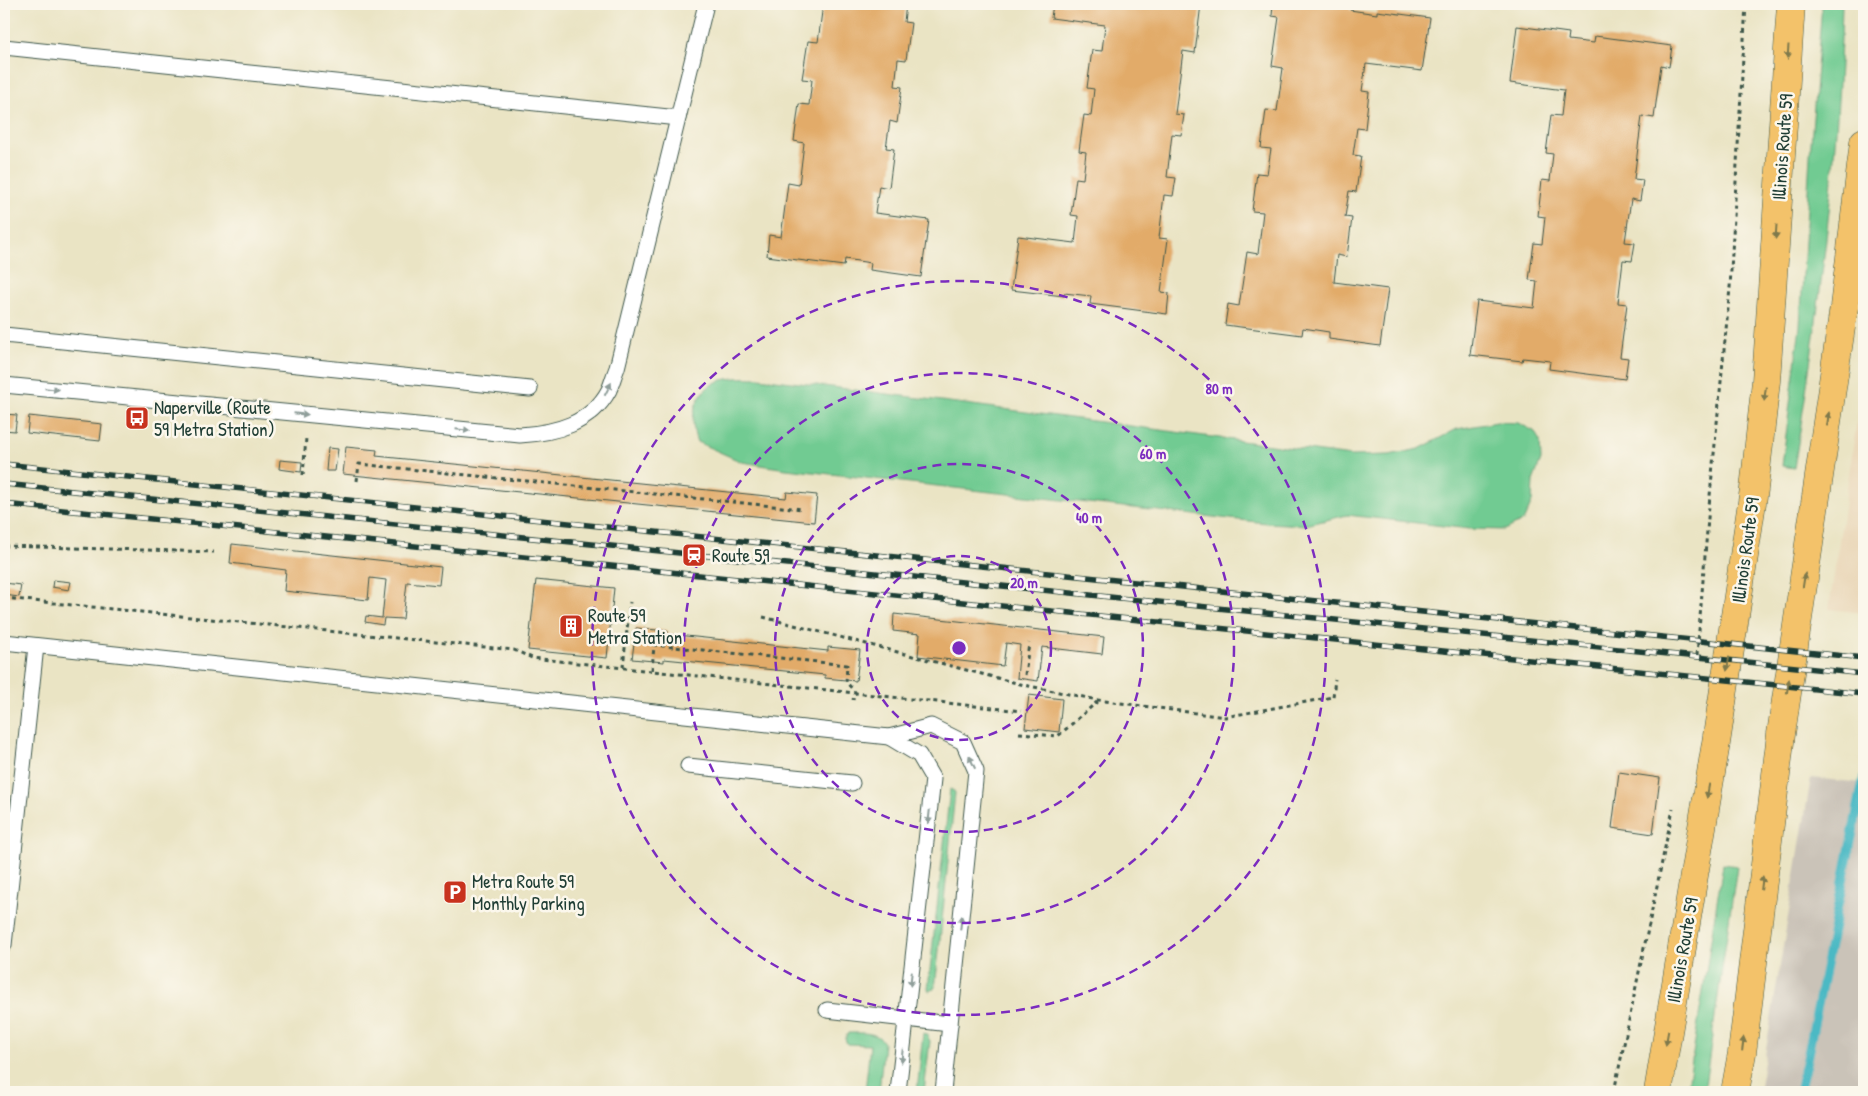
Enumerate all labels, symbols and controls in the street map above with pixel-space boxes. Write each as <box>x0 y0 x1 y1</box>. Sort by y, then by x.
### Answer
one-way arrow <box>1784 45 1792 61</box>
street label: Illinois Route 59 <box>1765 93 1799 201</box>
one-way arrow <box>1772 224 1780 240</box>
text: 80 m <box>1206 378 1232 399</box>
one-way arrow <box>604 382 612 397</box>
one-way arrow <box>45 385 61 393</box>
one-way arrow <box>1761 386 1769 402</box>
place label: Naperville (Route 59 Metra Station) <box>154 394 275 442</box>
bus stop icon: Naperville (Route 59 Metra Station) <box>124 405 150 431</box>
one-way arrow <box>293 410 309 418</box>
one-way arrow <box>1824 411 1832 427</box>
one-way arrow <box>455 426 471 434</box>
text: 60 m <box>1140 443 1166 464</box>
street label: Illinois Route 59 <box>1725 495 1765 605</box>
text: 40 m <box>1076 507 1102 528</box>
station icon: Route 59 <box>681 542 707 568</box>
place label: Route 59 <box>712 542 769 568</box>
one-way arrow <box>1800 571 1808 587</box>
text: 20 m <box>1010 572 1038 593</box>
place label: Route 59 Metra Station <box>588 602 682 650</box>
building icon: Route 59 Metra Station <box>558 613 584 639</box>
centre of rings <box>950 639 968 657</box>
one-way arrow <box>1724 657 1732 673</box>
one-way arrow <box>1784 677 1792 693</box>
one-way arrow <box>968 755 976 769</box>
one-way arrow <box>1704 784 1712 800</box>
one-way arrow <box>925 810 933 826</box>
place label: Metra Route 59 Monthly Parking <box>472 868 585 916</box>
one-way arrow <box>1758 875 1766 891</box>
parking icon: Metra Route 59 Monthly Parking <box>442 879 468 905</box>
street label: Illinois Route 59 <box>1660 895 1704 1005</box>
one-way arrow <box>957 915 965 931</box>
one-way arrow <box>906 971 914 987</box>
one-way arrow <box>1663 1030 1671 1046</box>
one-way arrow <box>1739 1036 1747 1052</box>
one-way arrow <box>898 1048 906 1064</box>

